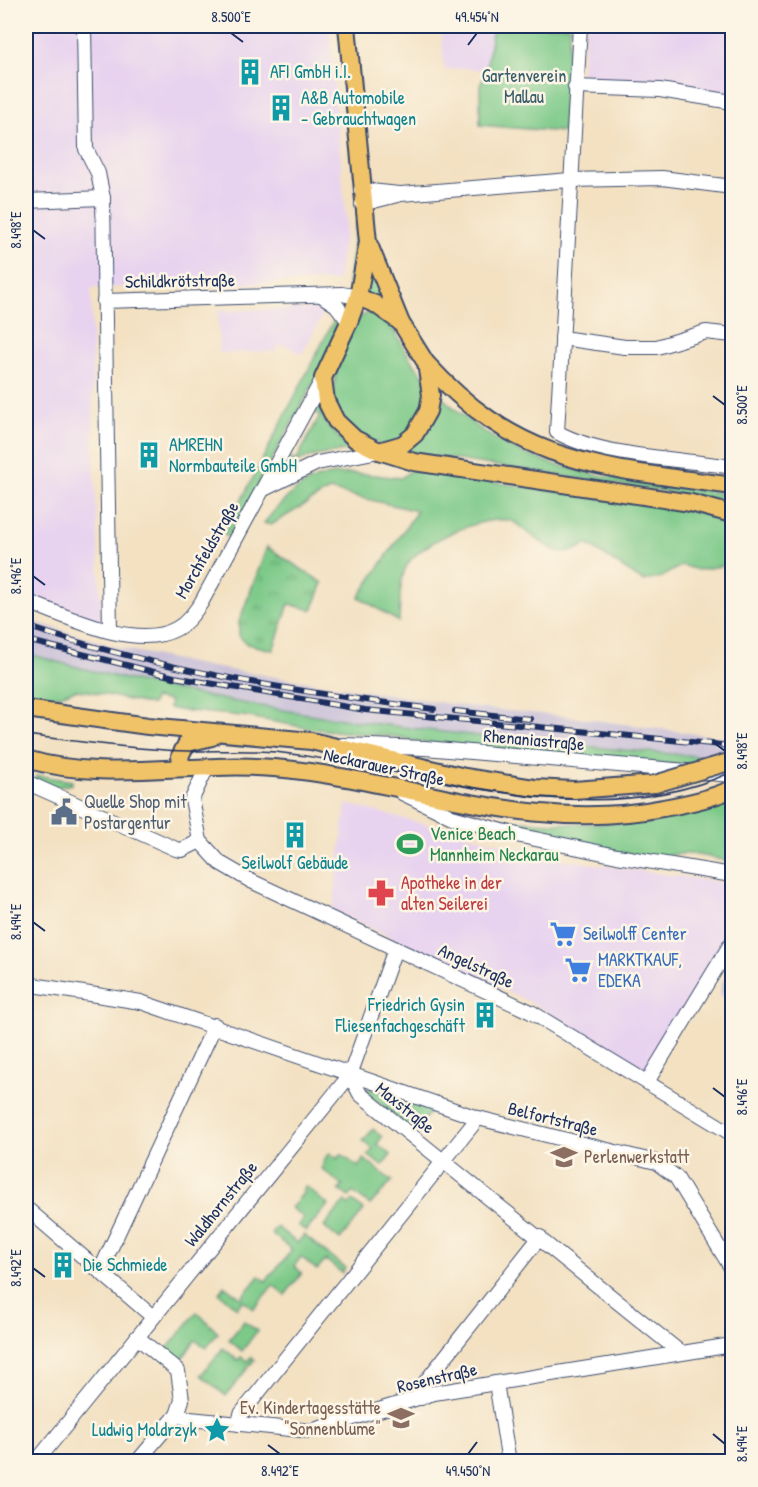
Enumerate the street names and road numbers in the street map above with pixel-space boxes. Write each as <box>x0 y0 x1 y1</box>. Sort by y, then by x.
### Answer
street label: Schildkrötstraße <box>125 267 235 294</box>
street label: Morchfeldstraße <box>169 496 245 603</box>
street label: Rhenaniastraße <box>483 723 585 756</box>
street label: Neckarauer Straße <box>321 742 447 792</box>
street label: Angelstraße <box>434 937 518 994</box>
street label: Maxstraße <box>370 1076 440 1139</box>
street label: Belfortstraße <box>506 1095 601 1142</box>
street label: Waldhornstraße <box>178 1156 263 1252</box>
street label: Rosenstraße <box>394 1356 479 1399</box>

